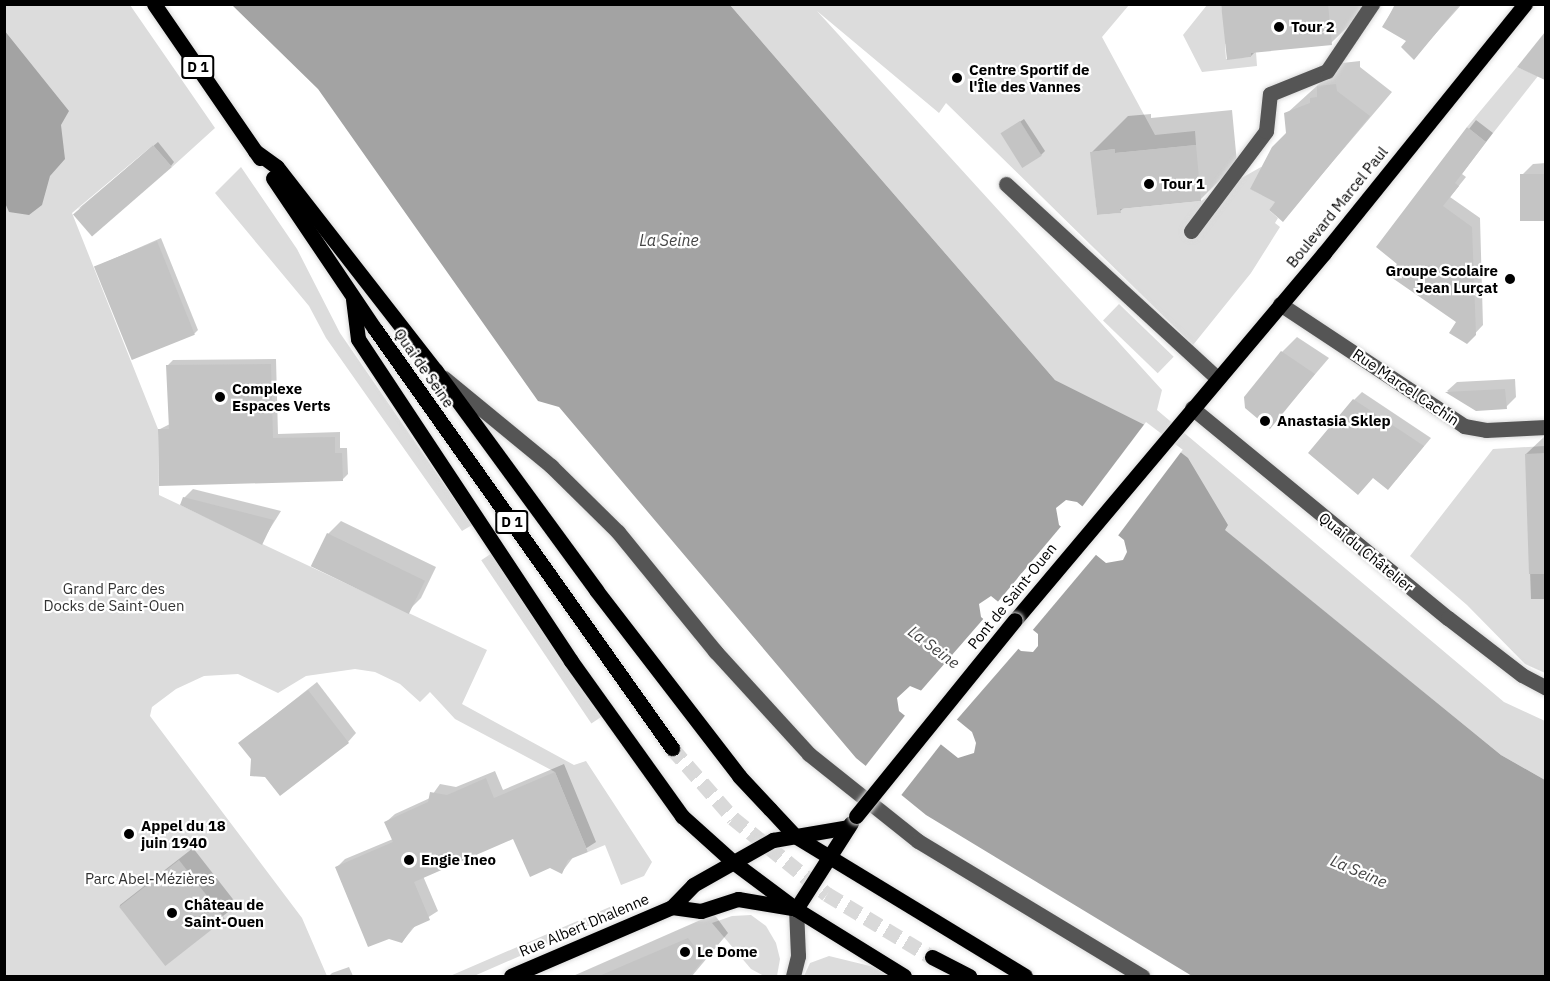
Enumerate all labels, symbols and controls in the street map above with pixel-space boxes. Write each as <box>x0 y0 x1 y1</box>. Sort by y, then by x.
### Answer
place label: Tour 2 <box>1291 18 1335 36</box>
marker: Tour 2 <box>1272 20 1286 34</box>
road number: D 1 <box>180 56 216 78</box>
place label: Centre Sportif de l'Île des Vannes <box>969 60 1089 95</box>
marker: Centre Sportif de l'Île des Vannes <box>950 71 964 85</box>
street label: Boulevard Marcel Paul <box>1283 143 1391 271</box>
place label: Tour 1 <box>1161 175 1205 193</box>
marker: Tour 1 <box>1142 177 1156 191</box>
water label: La Seine <box>639 230 699 250</box>
place label: Groupe Scolaire Jean Lurçat <box>1385 261 1498 296</box>
marker: Groupe Scolaire Jean Lurçat <box>1503 272 1517 286</box>
street label: Quai de Seine <box>390 325 458 411</box>
street label: Rue Marcel Cachin <box>1349 345 1463 429</box>
place label: Complexe Espaces Verts <box>232 379 331 414</box>
marker: Complexe Espaces Verts <box>213 390 227 404</box>
place label: Anastasia Sklep <box>1277 412 1391 430</box>
marker: Anastasia Sklep <box>1258 414 1272 428</box>
street label: Quai du Châtelier <box>1315 508 1417 596</box>
road number: D 1 <box>494 511 530 533</box>
street label: Pont de Saint-Ouen <box>964 539 1060 653</box>
park label: Grand Parc des Docks de Saint-Ouen <box>43 579 185 614</box>
water label: La Seine <box>904 621 964 673</box>
place label: Appel du 18 juin 1940 <box>141 816 226 851</box>
marker: Appel du 18 juin 1940 <box>122 827 136 841</box>
place label: Engie Ineo <box>421 851 496 869</box>
water label: La Seine <box>1328 851 1390 891</box>
marker: Engie Ineo <box>402 853 416 867</box>
park label: Parc Abel-Mézières <box>85 870 215 888</box>
street label: Rue Albert Dhalenne <box>516 890 652 960</box>
place label: Château de Saint-Ouen <box>184 895 264 930</box>
marker: Château de Saint-Ouen <box>165 906 179 920</box>
place label: Le Dome <box>697 943 758 961</box>
marker: Le Dome <box>678 945 692 959</box>

